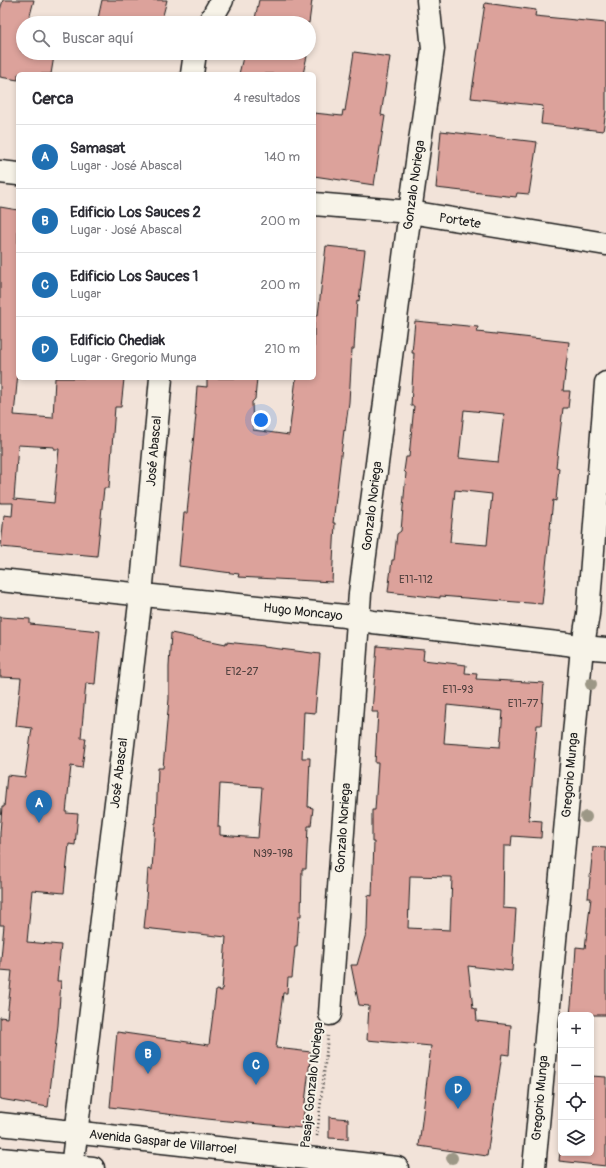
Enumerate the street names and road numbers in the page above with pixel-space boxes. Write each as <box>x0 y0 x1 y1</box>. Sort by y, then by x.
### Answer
street label: Gonzalo Noriega <box>400 139 428 231</box>
street label: Portete <box>438 210 483 232</box>
street label: José Abascal <box>143 415 165 487</box>
street label: Gonzalo Noriega <box>359 460 385 552</box>
street label: Hugo Moncayo <box>262 600 344 624</box>
street label: Gregorio Munga <box>558 732 582 818</box>
street label: José Abascal <box>107 737 131 809</box>
street label: Gonzalo Noriega <box>332 782 354 874</box>
street label: Pasaje Gonzalo Noriega <box>297 1021 327 1149</box>
street label: Gregorio Munga <box>528 1055 552 1141</box>
street label: Avenida Gaspar de Villarroel <box>88 1126 238 1158</box>

